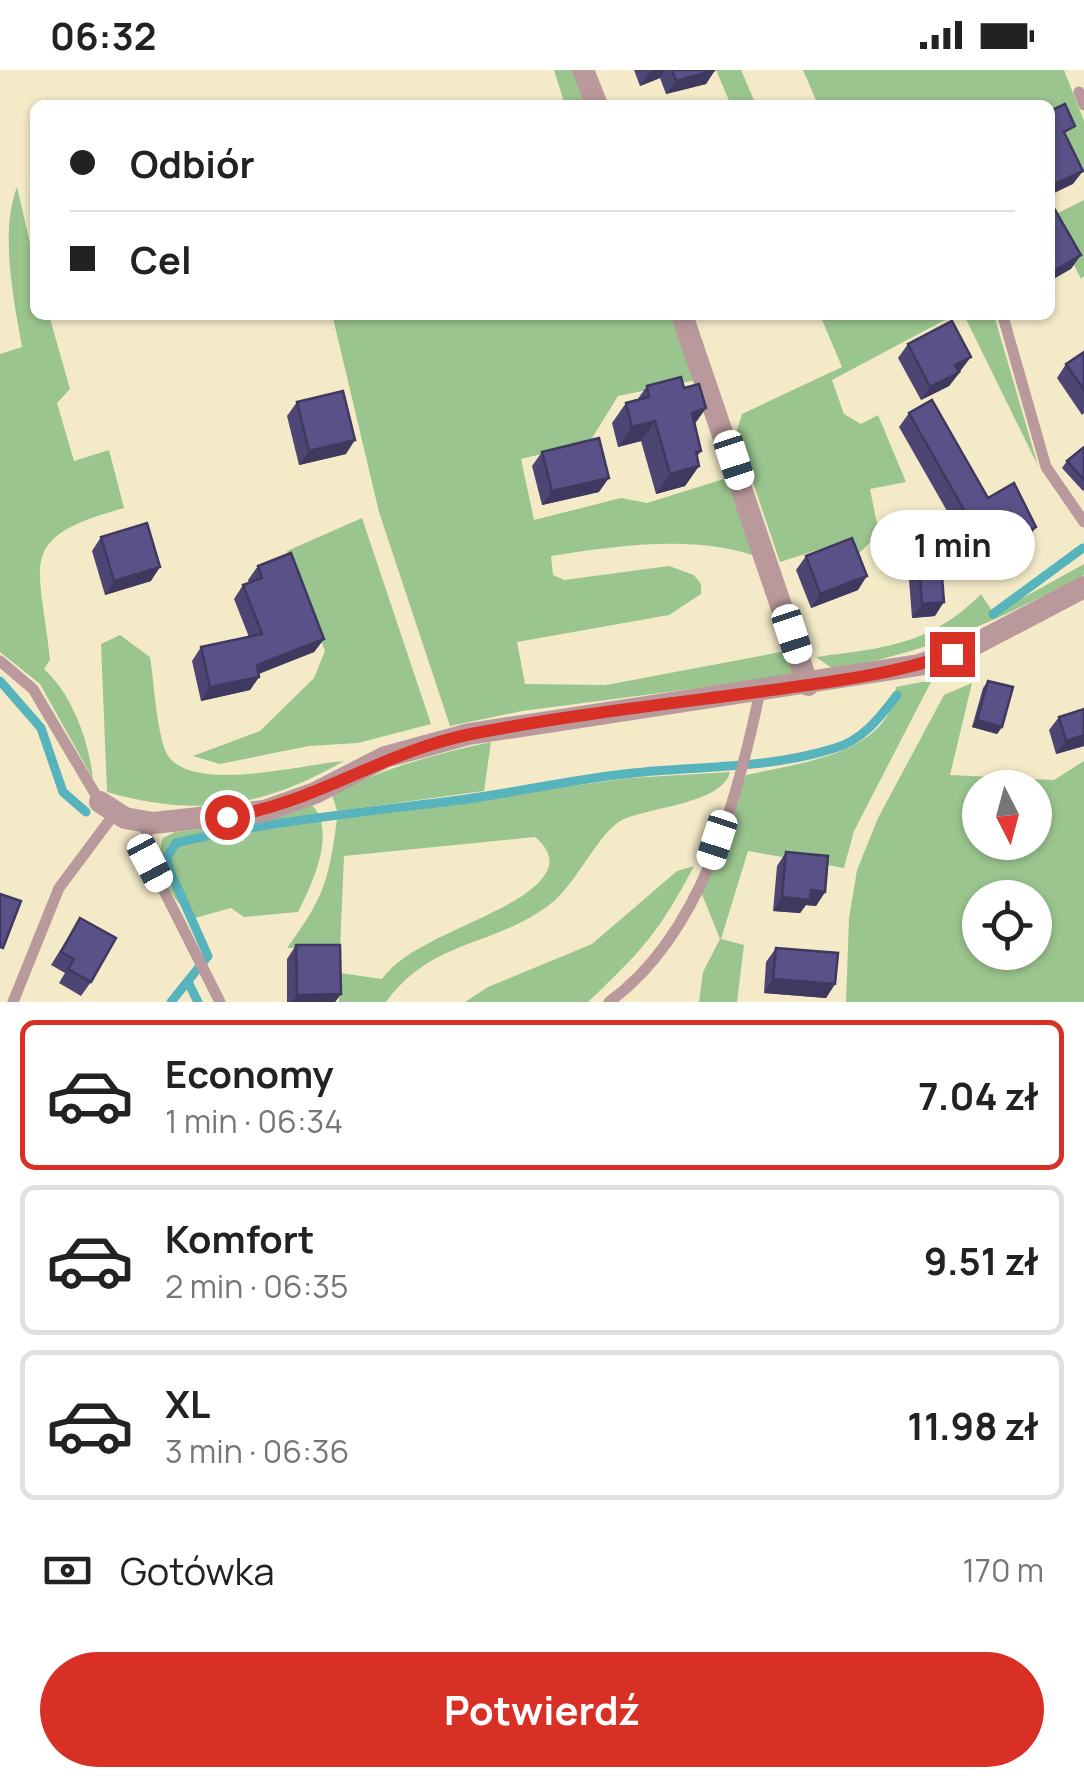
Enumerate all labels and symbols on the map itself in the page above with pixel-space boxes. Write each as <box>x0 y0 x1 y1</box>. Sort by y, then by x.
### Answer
car <box>710 427 758 493</box>
callout: 1 min <box>870 509 1034 579</box>
car <box>768 601 816 667</box>
route end <box>930 632 975 677</box>
north arrow <box>962 770 1052 860</box>
route start <box>205 795 250 840</box>
car <box>693 807 741 873</box>
car <box>123 829 177 897</box>

